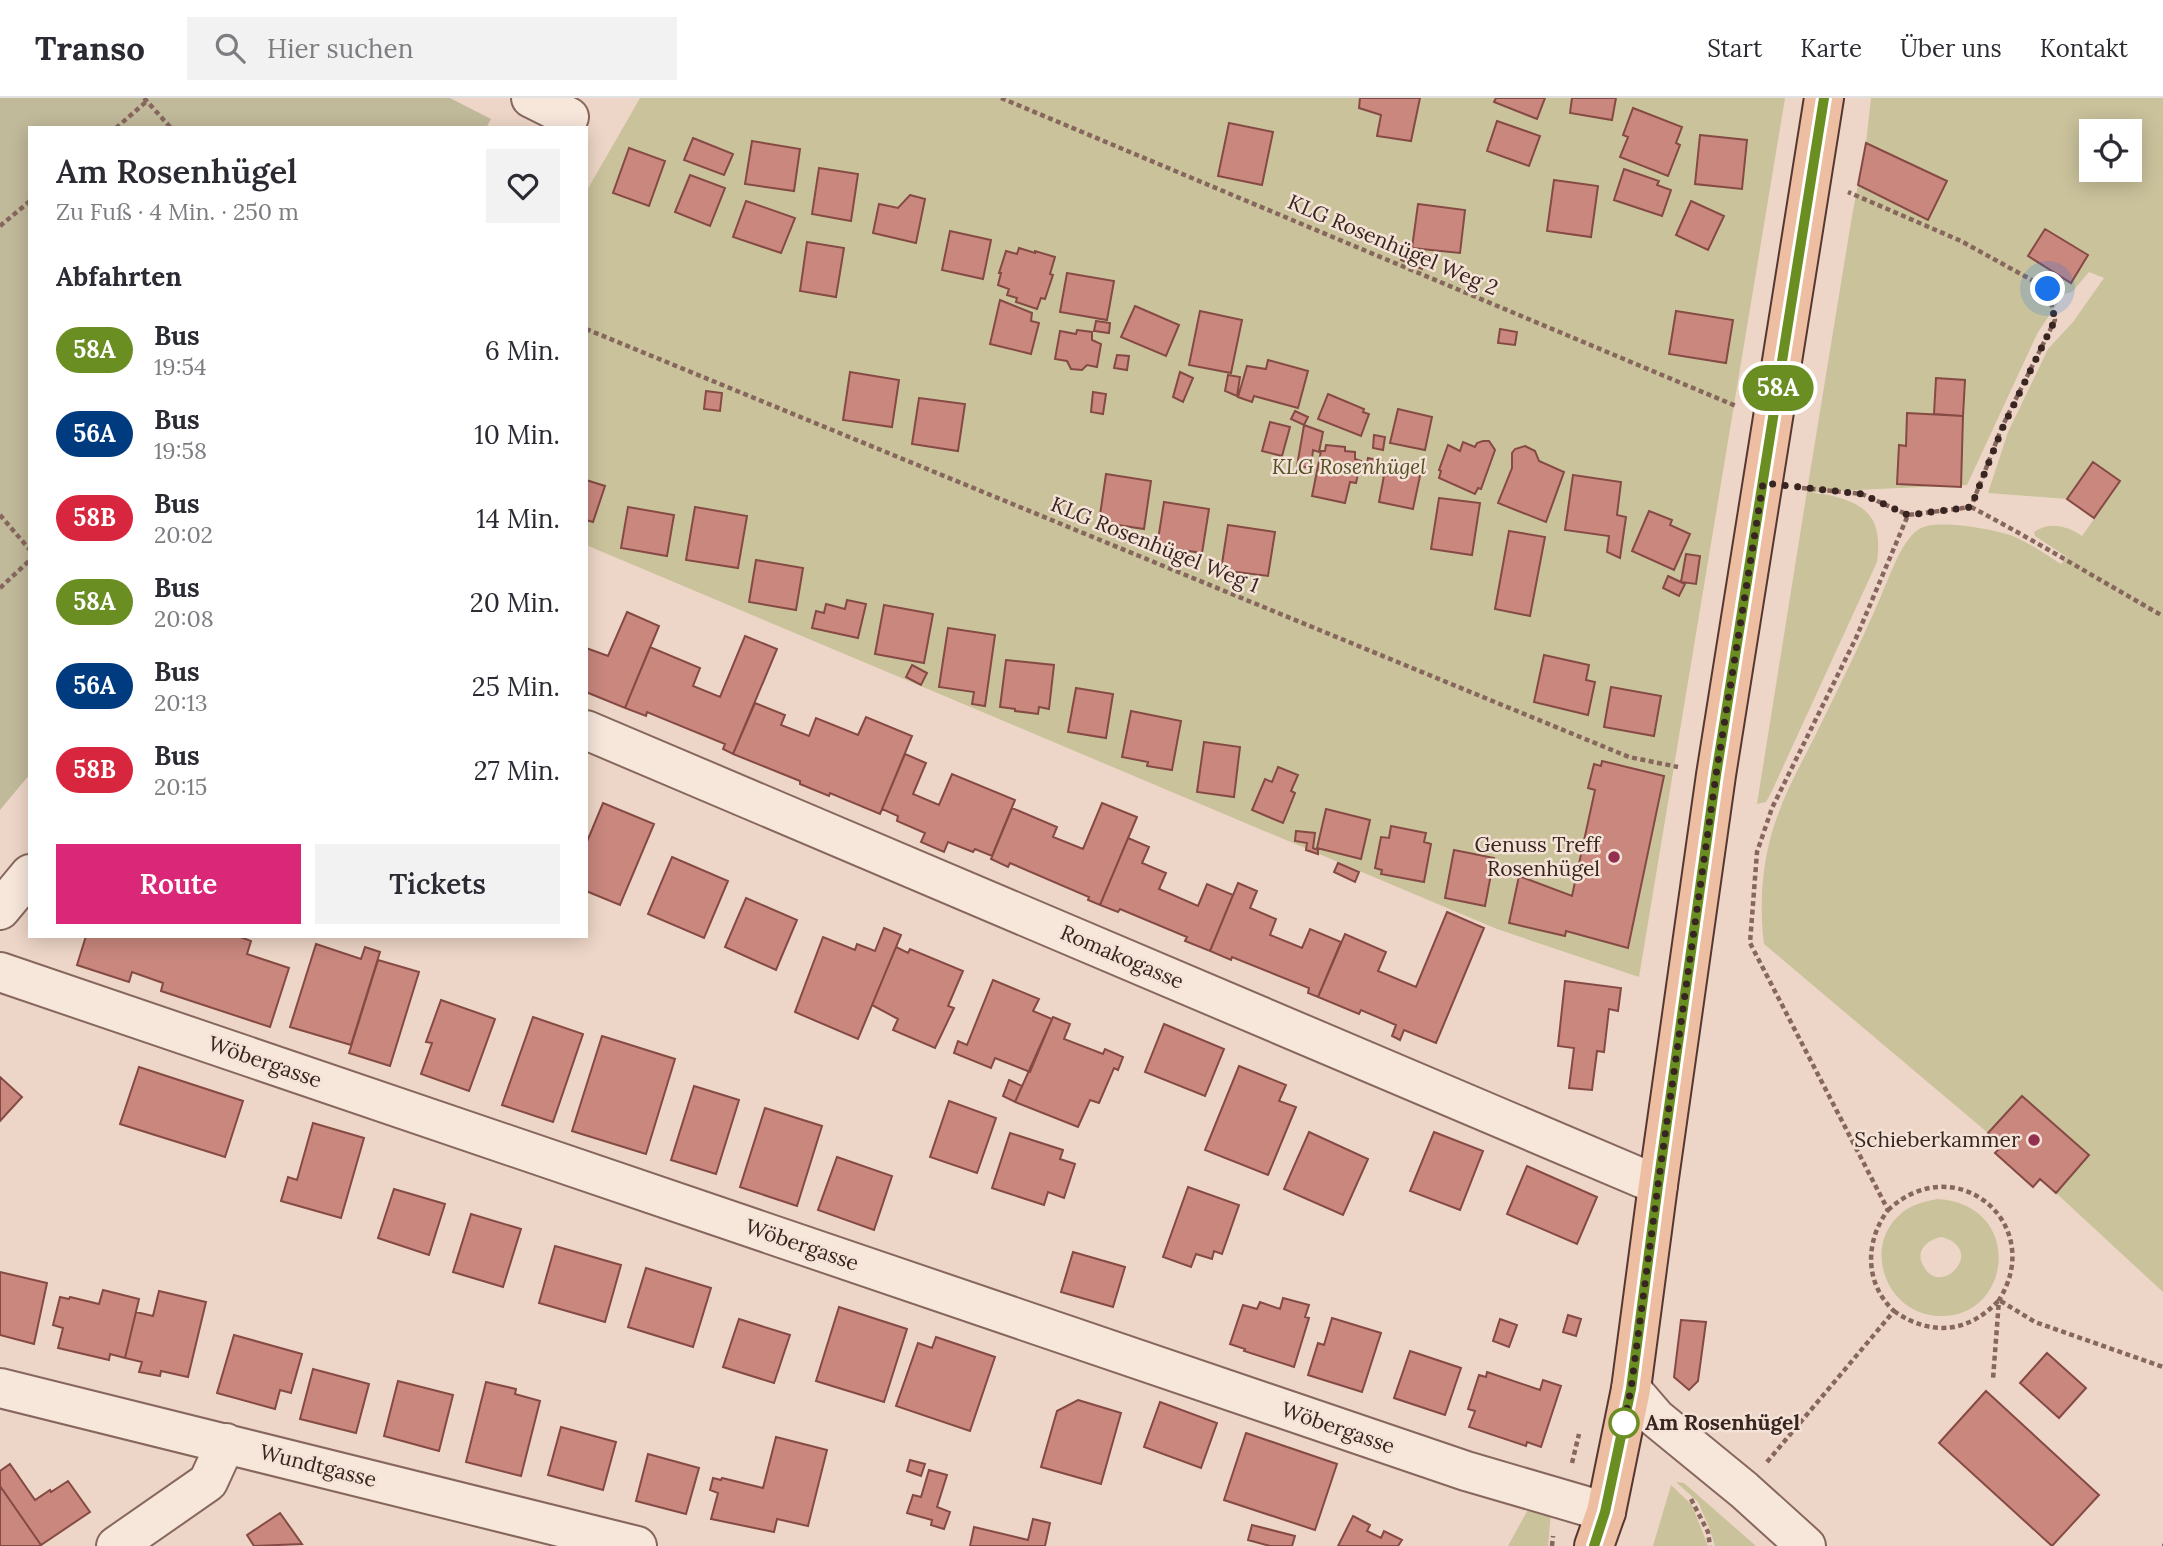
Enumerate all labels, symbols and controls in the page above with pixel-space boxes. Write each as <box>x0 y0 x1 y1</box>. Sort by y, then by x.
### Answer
search box <box>187 17 677 80</box>
text: Transo <box>35 27 145 69</box>
icon: search <box>211 29 249 67</box>
text: Hier suchen <box>267 32 413 65</box>
text: Start <box>1707 33 1762 64</box>
text: Karte <box>1800 33 1862 64</box>
text: Über uns <box>1900 33 2002 64</box>
text: Kontakt <box>2040 33 2128 64</box>
map controls <box>2079 119 2142 182</box>
button: locate <box>2079 119 2142 182</box>
button: heart <box>486 149 560 223</box>
text: Am Rosenhügel <box>56 150 297 192</box>
street label: KLG Rosenhügel Weg 2 <box>1284 188 1502 301</box>
text: Zu Fuß · 4 Min. · 250 m <box>56 197 299 226</box>
text: Abfahrten <box>56 260 182 293</box>
your location <box>2030 271 2065 306</box>
text: Bus <box>154 319 200 352</box>
text: 58A <box>73 334 116 365</box>
text: 6 Min. <box>485 334 560 367</box>
text: 19:54 <box>154 352 206 381</box>
line badge: 58A <box>1738 365 1818 411</box>
text: 58A <box>1757 372 1799 403</box>
text: Bus <box>154 403 200 436</box>
text: 56A <box>73 418 116 449</box>
text: 10 Min. <box>474 418 560 451</box>
text: 19:58 <box>154 436 207 465</box>
park label: KLG Rosenhügel <box>1272 453 1426 480</box>
text: Bus <box>154 487 200 520</box>
street label: KLG Rosenhügel Weg 1 <box>1047 490 1263 599</box>
text: 58B <box>73 502 116 533</box>
text: 14 Min. <box>476 502 560 535</box>
text: 20:02 <box>154 520 213 549</box>
text: Bus <box>154 571 200 604</box>
text: 58A <box>73 586 116 617</box>
text: 20 Min. <box>470 586 560 619</box>
text: 20:08 <box>154 604 214 633</box>
text: Bus <box>154 655 200 688</box>
text: 56A <box>73 670 116 701</box>
text: 25 Min. <box>472 670 560 703</box>
text: 20:13 <box>154 688 208 717</box>
text: Bus <box>154 739 200 772</box>
text: 58B <box>73 754 116 785</box>
text: 27 Min. <box>474 754 560 787</box>
text: 20:15 <box>154 772 207 801</box>
place label: Genuss Treff Rosenhügel <box>1475 831 1602 882</box>
button: Route <box>56 844 301 924</box>
button: Tickets <box>315 844 560 924</box>
marker: Genuss Treff Rosenhügel <box>1606 849 1622 865</box>
street label: Romakogasse <box>1056 918 1188 995</box>
street label: Wöbergasse <box>205 1030 325 1094</box>
place label: Schieberkammer <box>1854 1126 2020 1153</box>
marker: Schieberkammer <box>2026 1132 2042 1148</box>
street label: Wöbergasse <box>742 1213 862 1277</box>
street label: Wöbergasse <box>1278 1396 1398 1460</box>
marker: Am Rosenhügel <box>1609 1408 1639 1438</box>
place label: Am Rosenhügel <box>1645 1409 1800 1436</box>
street label: Wundtgasse <box>257 1438 379 1493</box>

